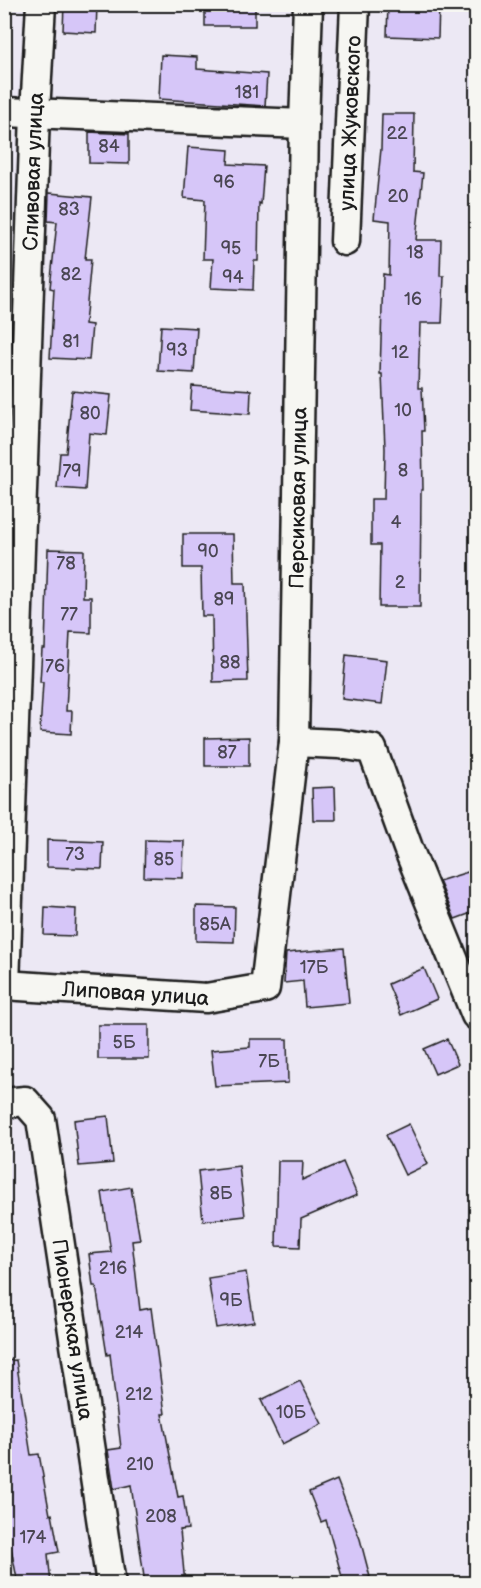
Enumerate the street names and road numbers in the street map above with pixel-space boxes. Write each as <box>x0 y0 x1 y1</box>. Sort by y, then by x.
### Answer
street label: улица Жуковского <box>334 35 366 211</box>
street label: Сливовая улица <box>18 91 49 251</box>
street label: Персиковая улица <box>284 406 312 589</box>
street label: Липовая улица <box>61 976 211 1011</box>
street label: Пионерская улица <box>47 1237 99 1422</box>

